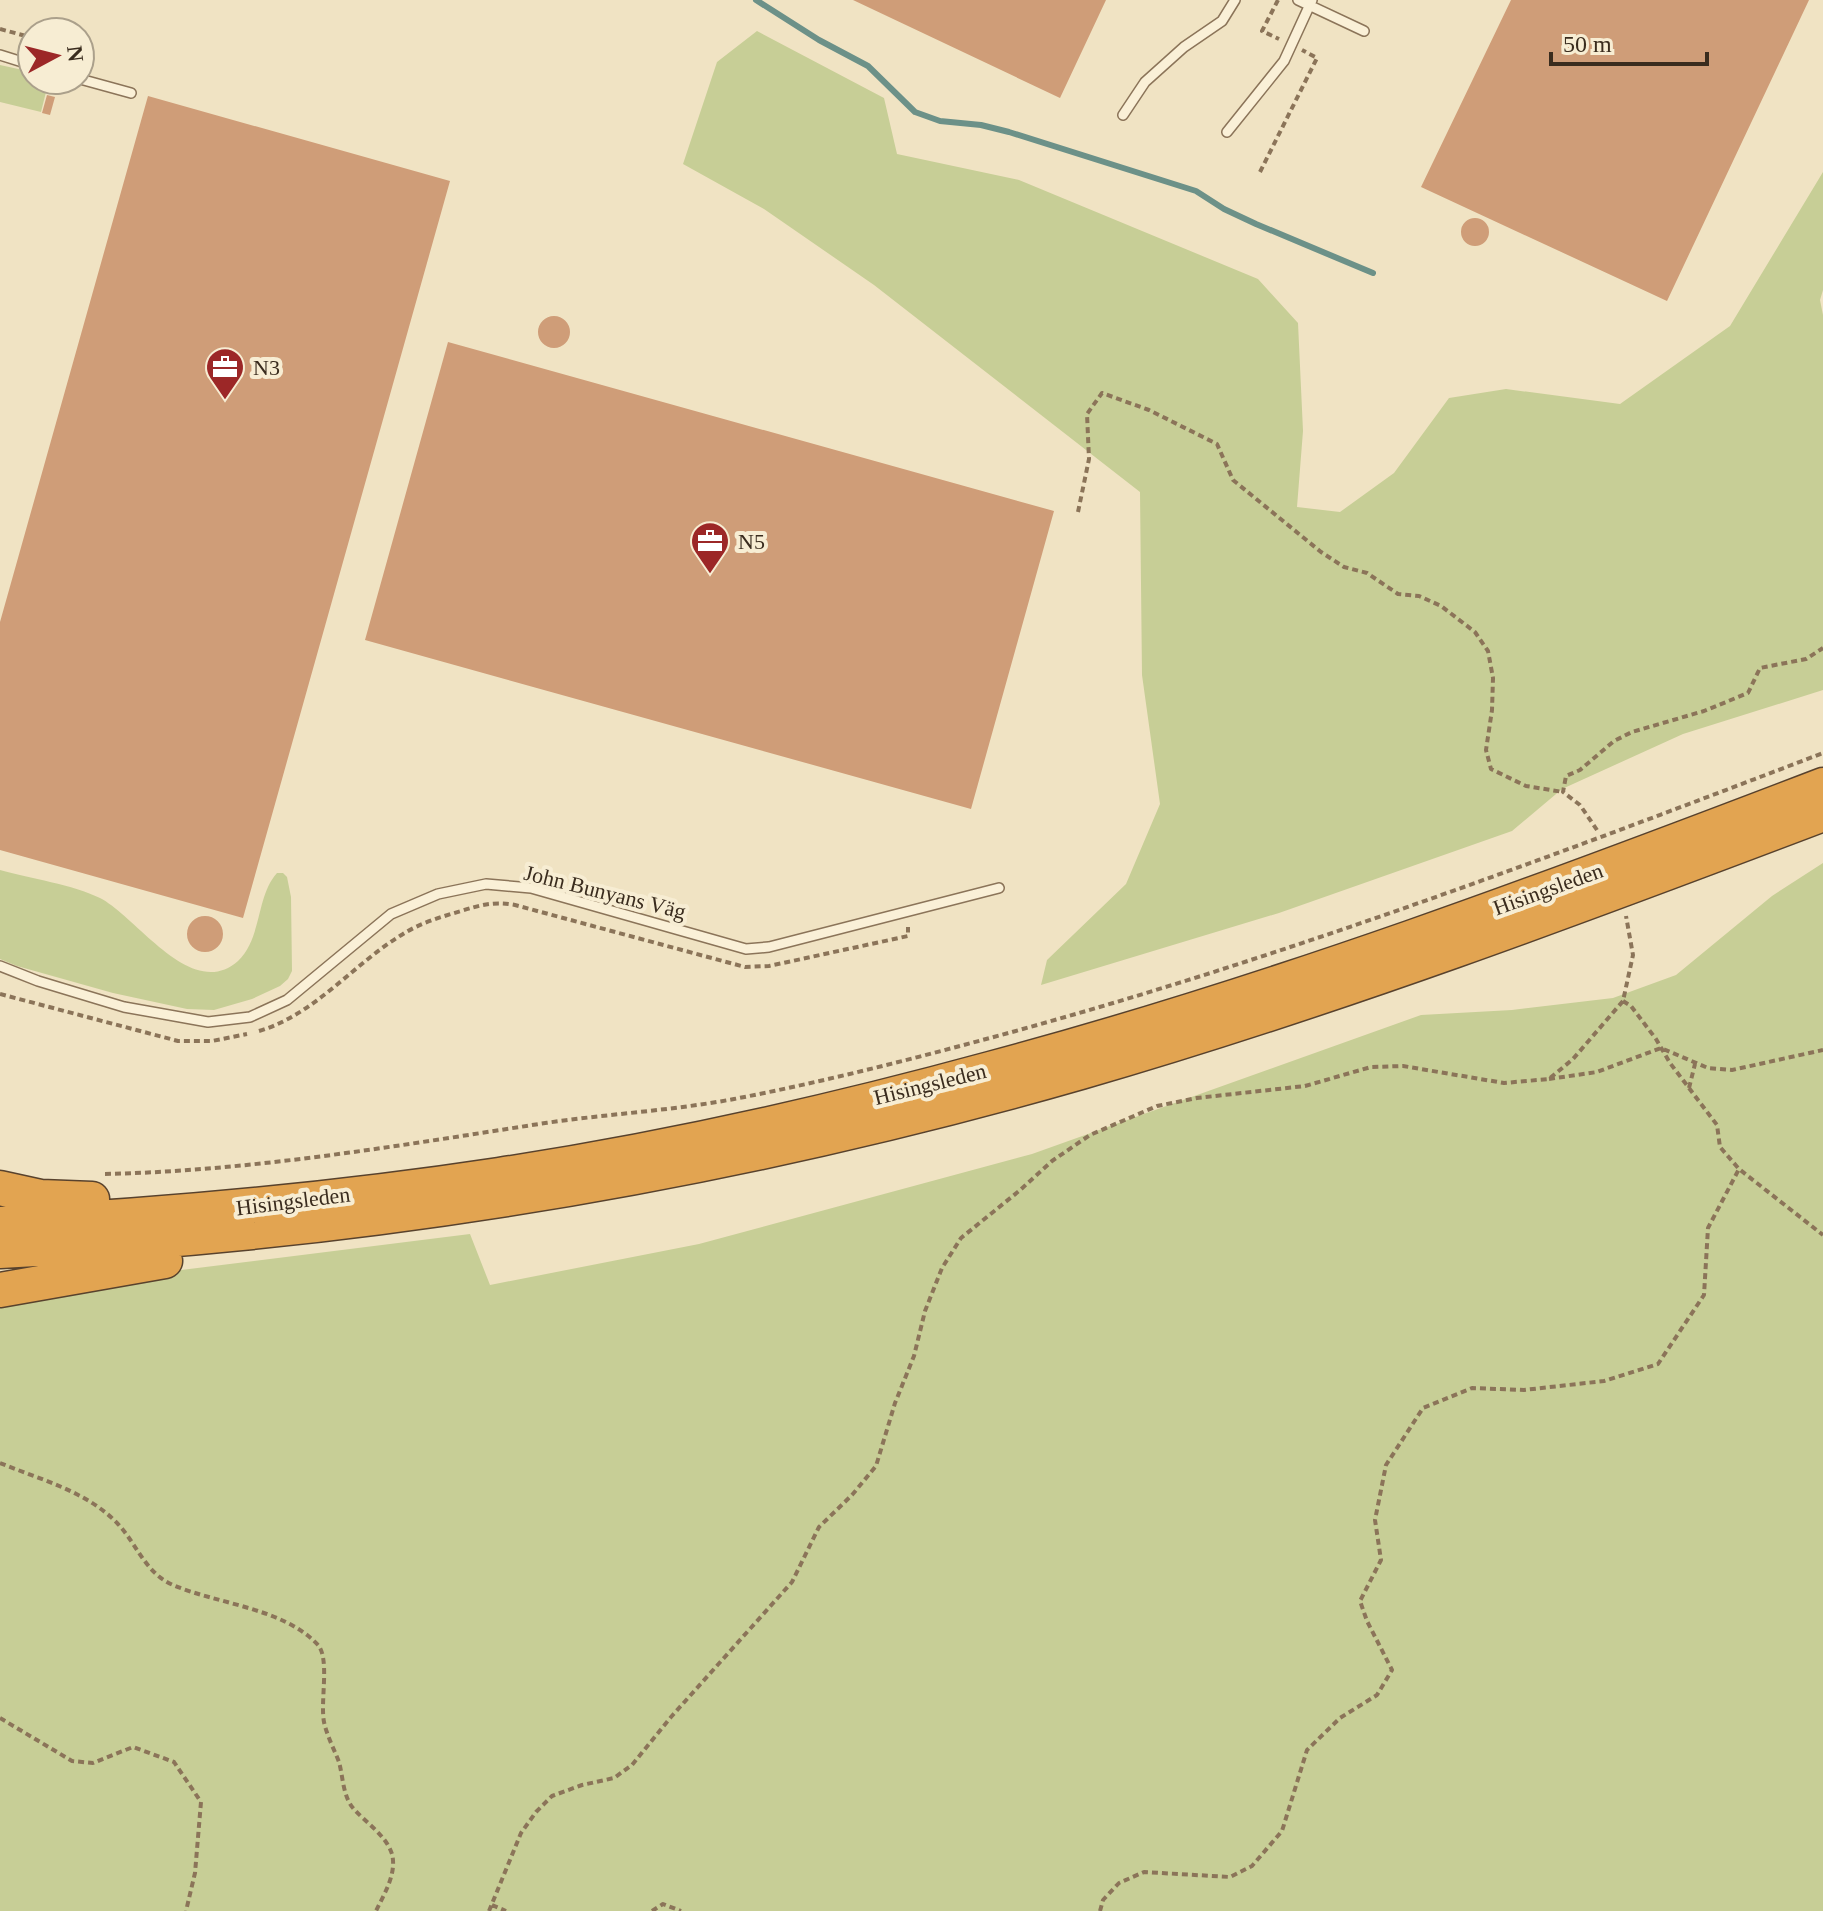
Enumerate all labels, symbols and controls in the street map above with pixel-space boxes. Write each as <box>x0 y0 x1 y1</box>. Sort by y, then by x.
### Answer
north arrow <box>16 16 96 96</box>
scale bar <box>1551 16 1707 66</box>
text: 50 m <box>1563 31 1612 57</box>
text: N <box>62 44 89 63</box>
office icon: N3 <box>204 346 246 401</box>
place label: N3 <box>253 355 280 380</box>
office icon: N5 <box>689 520 731 575</box>
place label: N5 <box>738 529 765 554</box>
street label: Hisingsleden <box>1490 858 1606 920</box>
street label: John Bunyans Väg <box>522 860 688 924</box>
street label: Hisingsleden <box>871 1058 989 1110</box>
street label: Hisingsleden <box>234 1182 352 1220</box>

